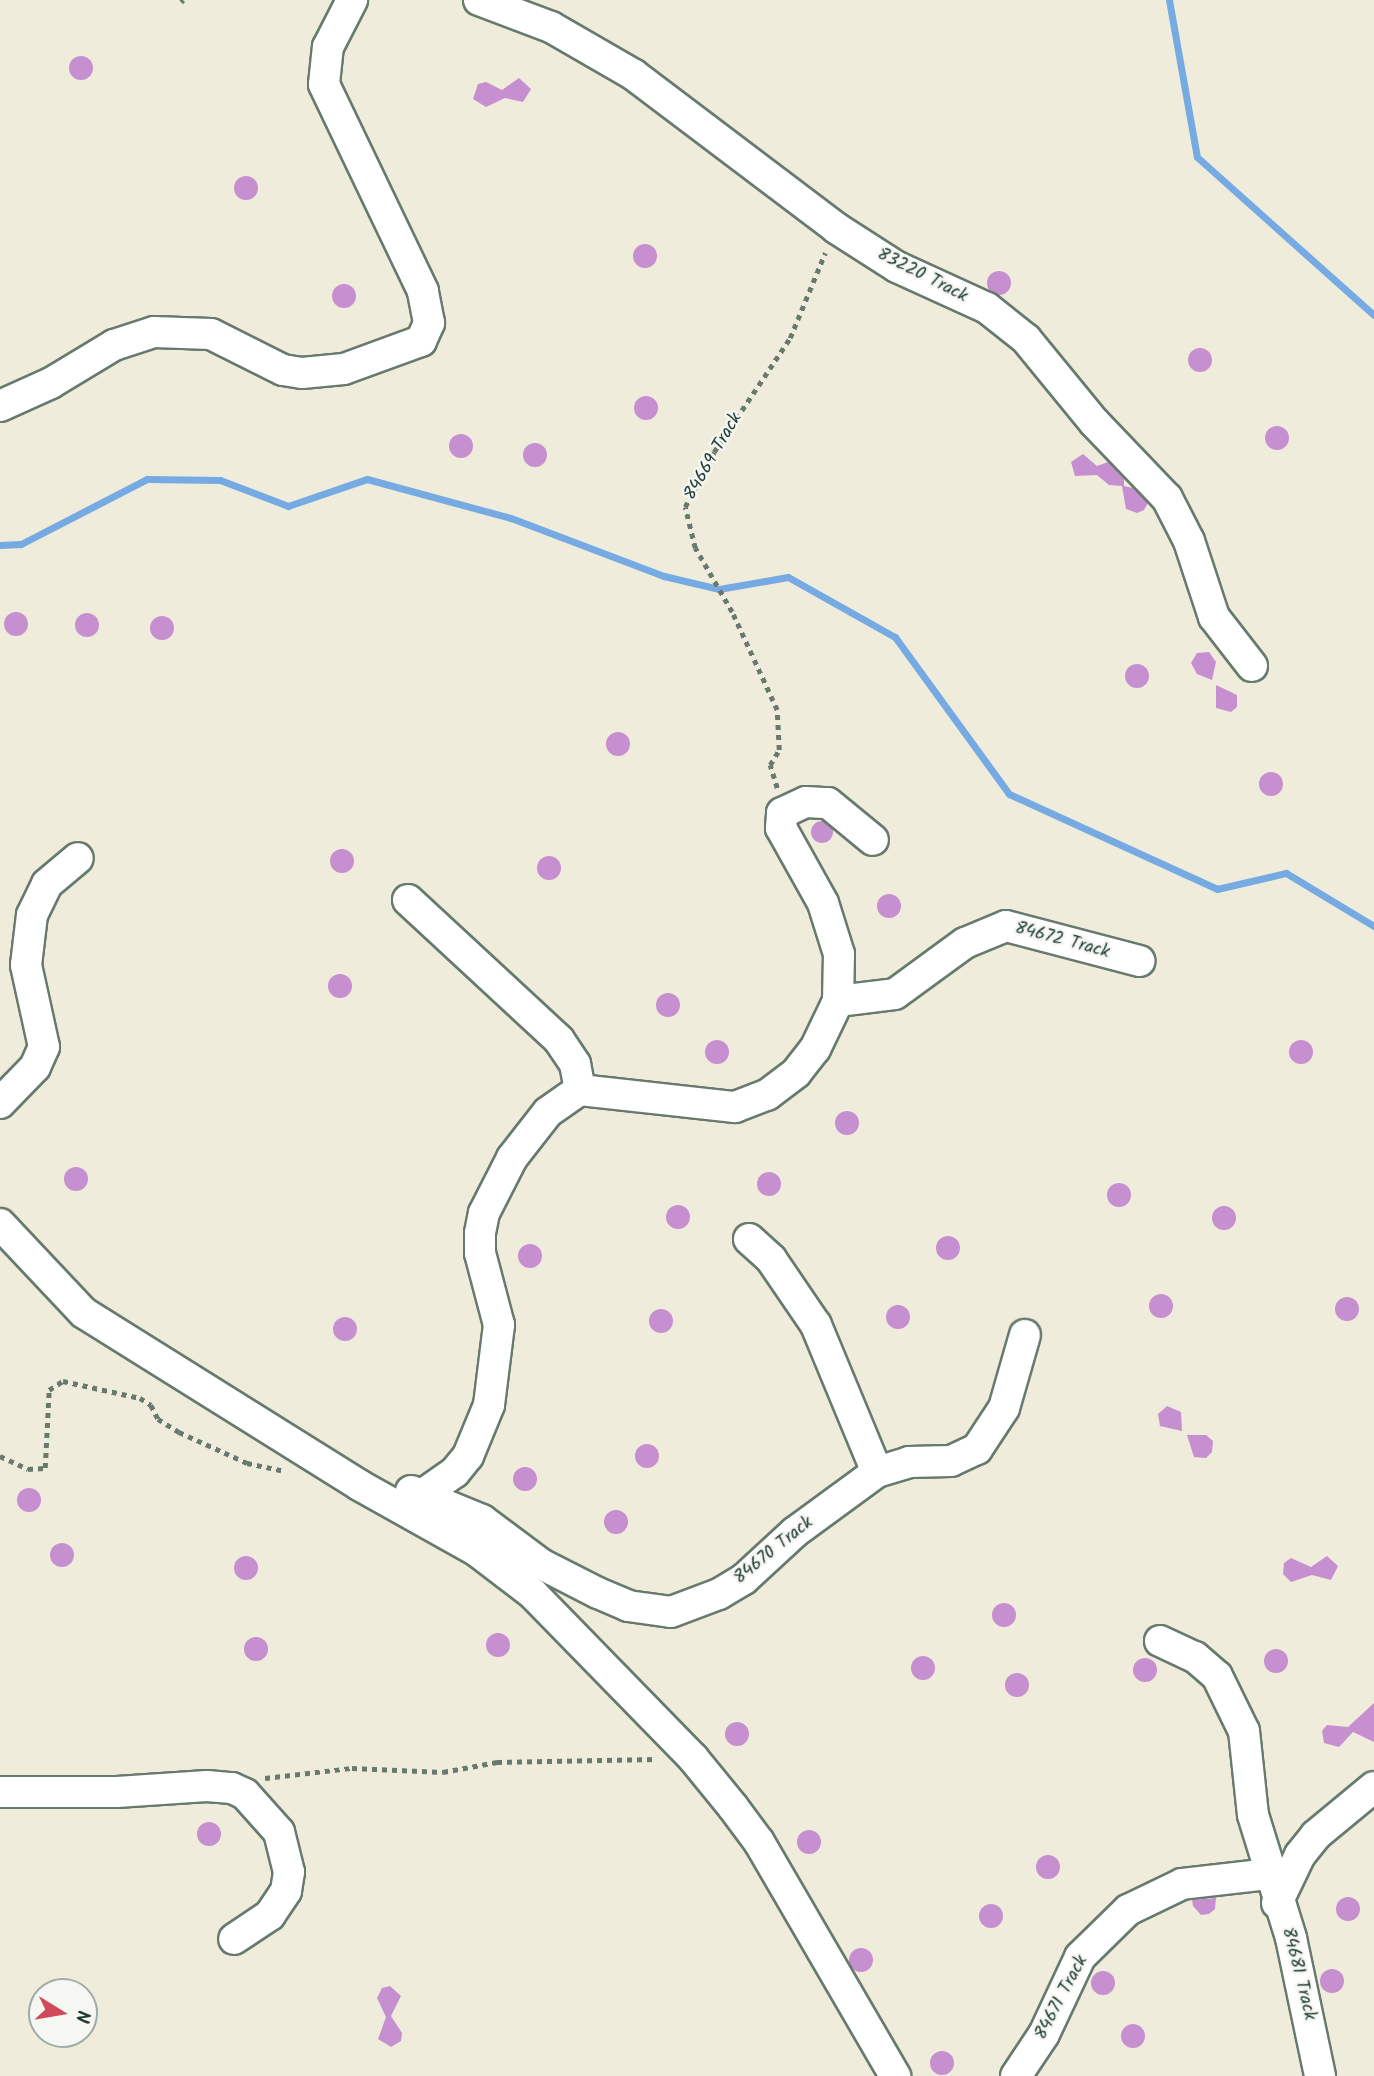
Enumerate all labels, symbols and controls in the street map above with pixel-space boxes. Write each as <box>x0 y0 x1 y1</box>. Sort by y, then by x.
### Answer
street label: 83220 Track <box>873 244 971 308</box>
street label: 84669 Track <box>680 409 748 505</box>
street label: 84672 Track <box>1012 918 1112 964</box>
street label: 84670 Track <box>730 1512 818 1590</box>
street label: 84681 Track <box>1276 1925 1320 2023</box>
street label: 84671 Track <box>1031 1952 1093 2044</box>
north arrow <box>28 1978 98 2048</box>
text: N <box>66 2008 98 2025</box>

